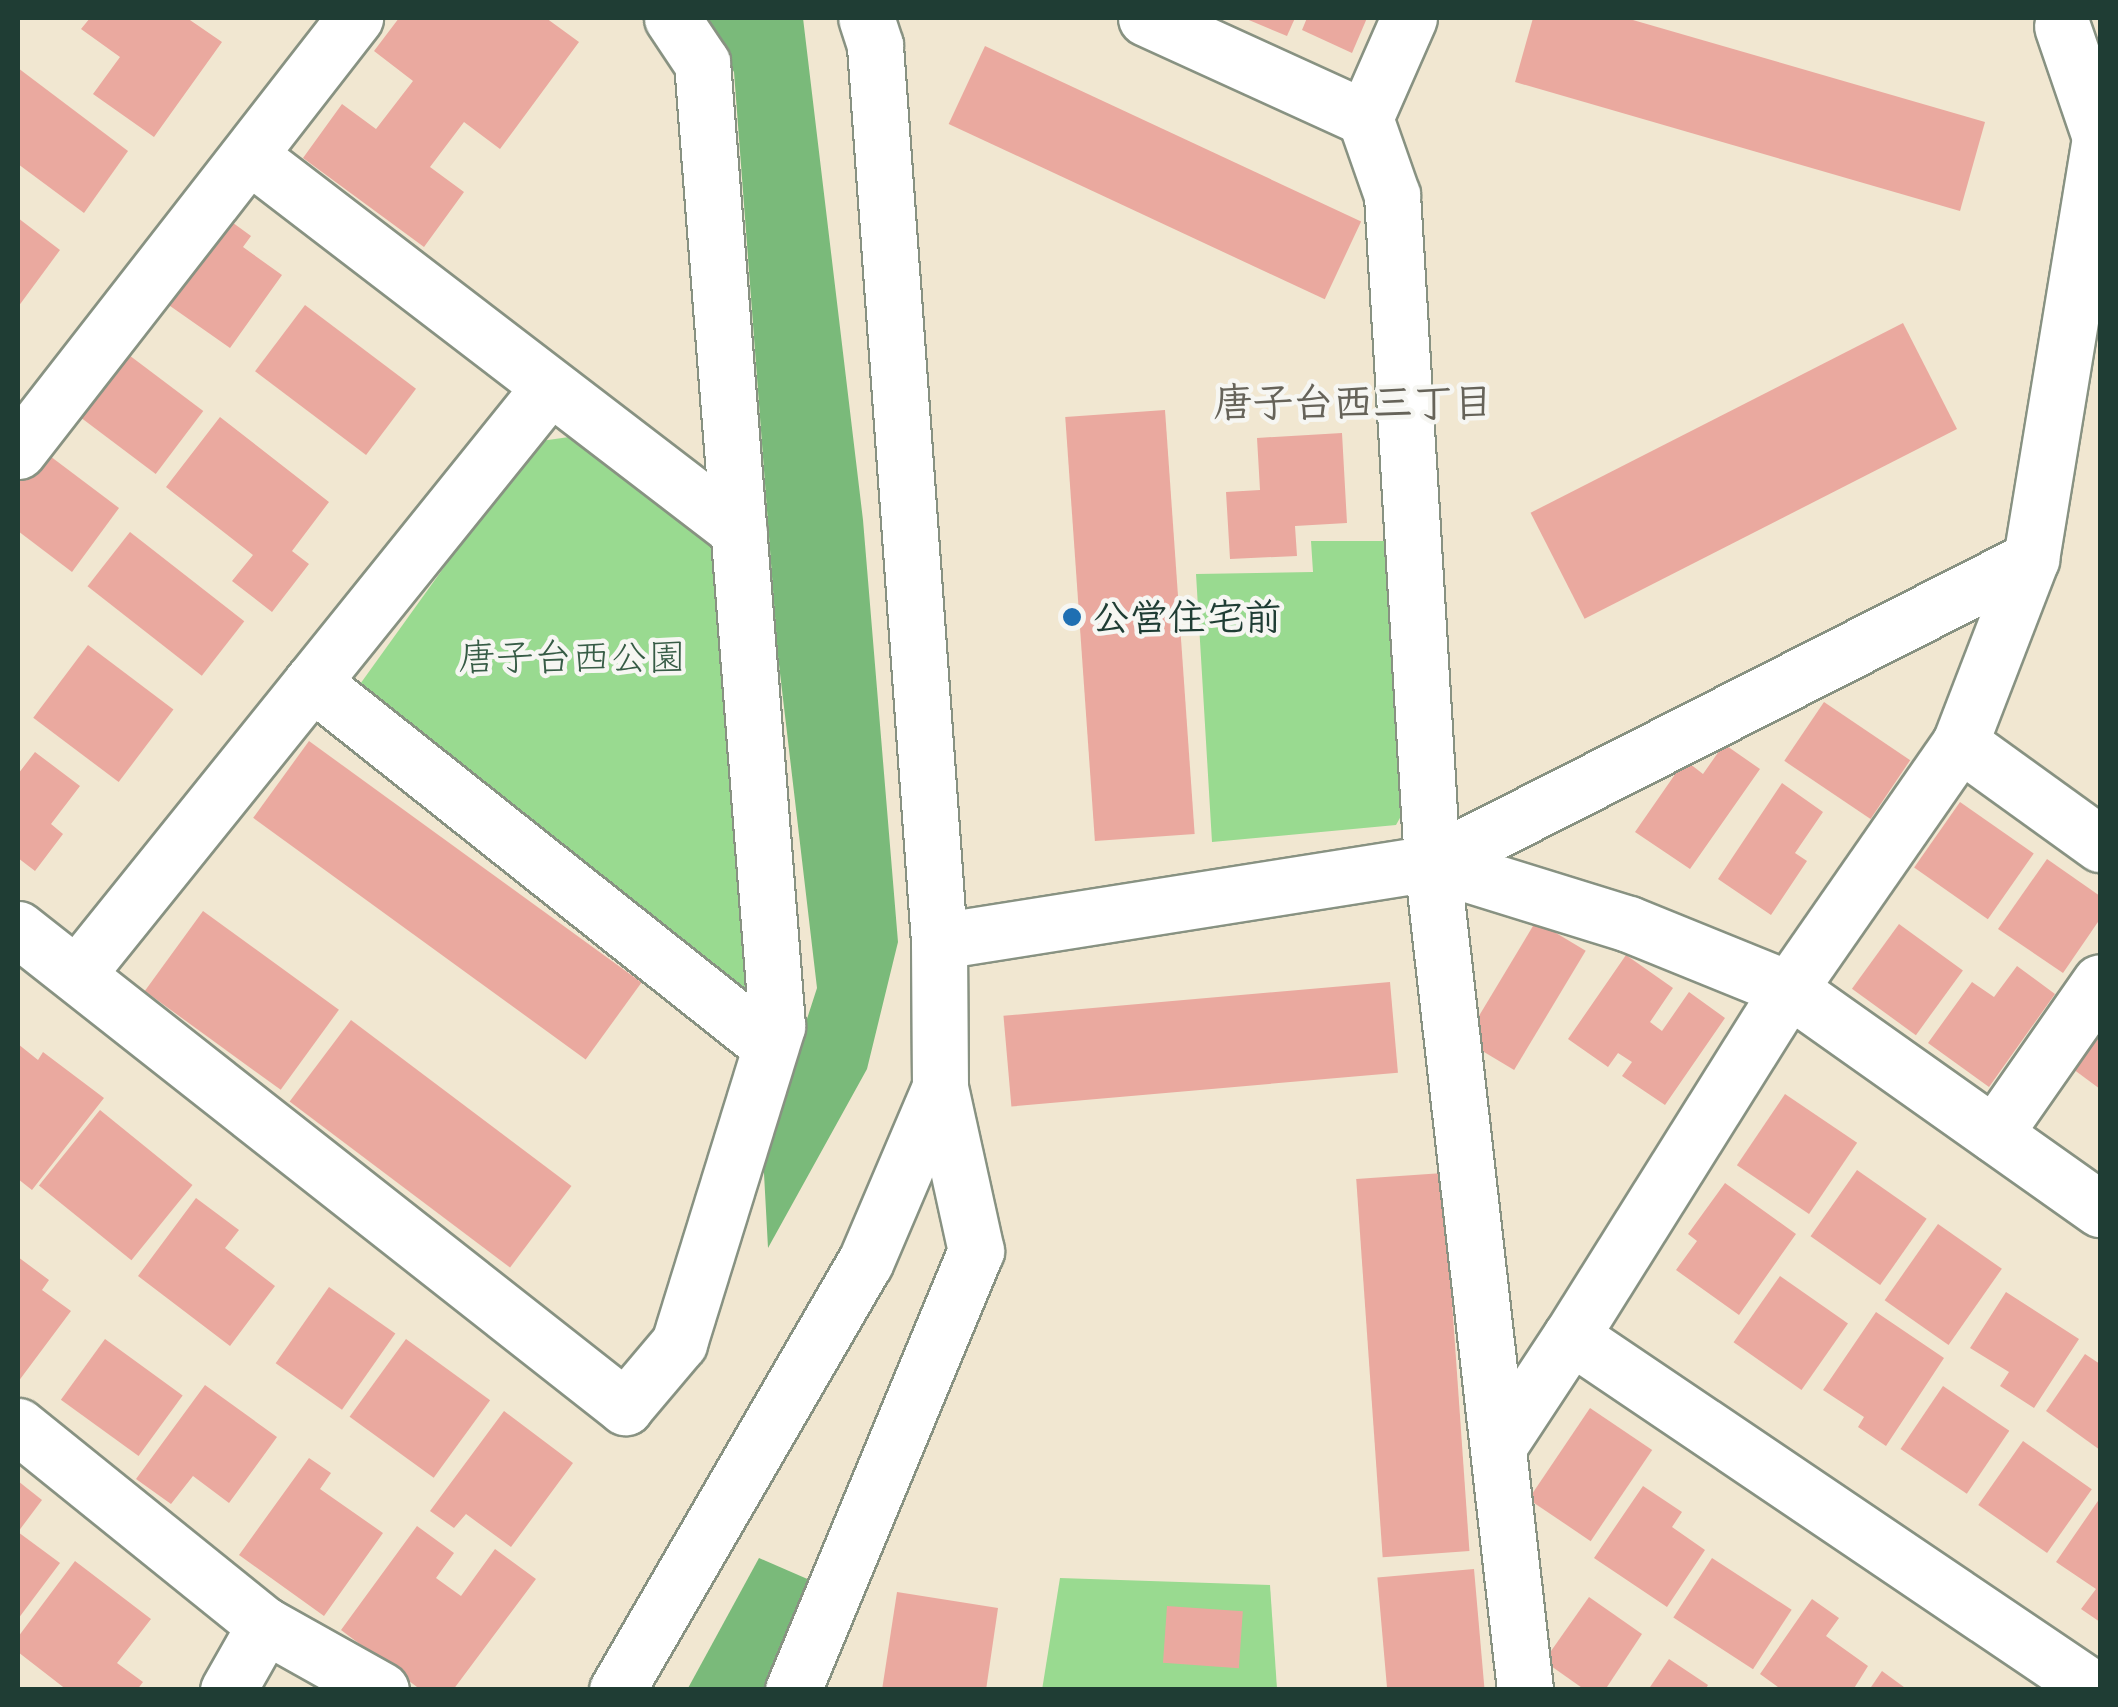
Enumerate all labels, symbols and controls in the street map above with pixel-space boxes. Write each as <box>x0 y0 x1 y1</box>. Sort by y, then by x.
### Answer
district label: 唐子台西三丁目 <box>1213 377 1493 425</box>
place label: 公営住宅前 <box>1092 594 1282 640</box>
marker: 公営住宅前 <box>1061 606 1083 628</box>
park label: 唐子台西公園 <box>458 634 686 680</box>

